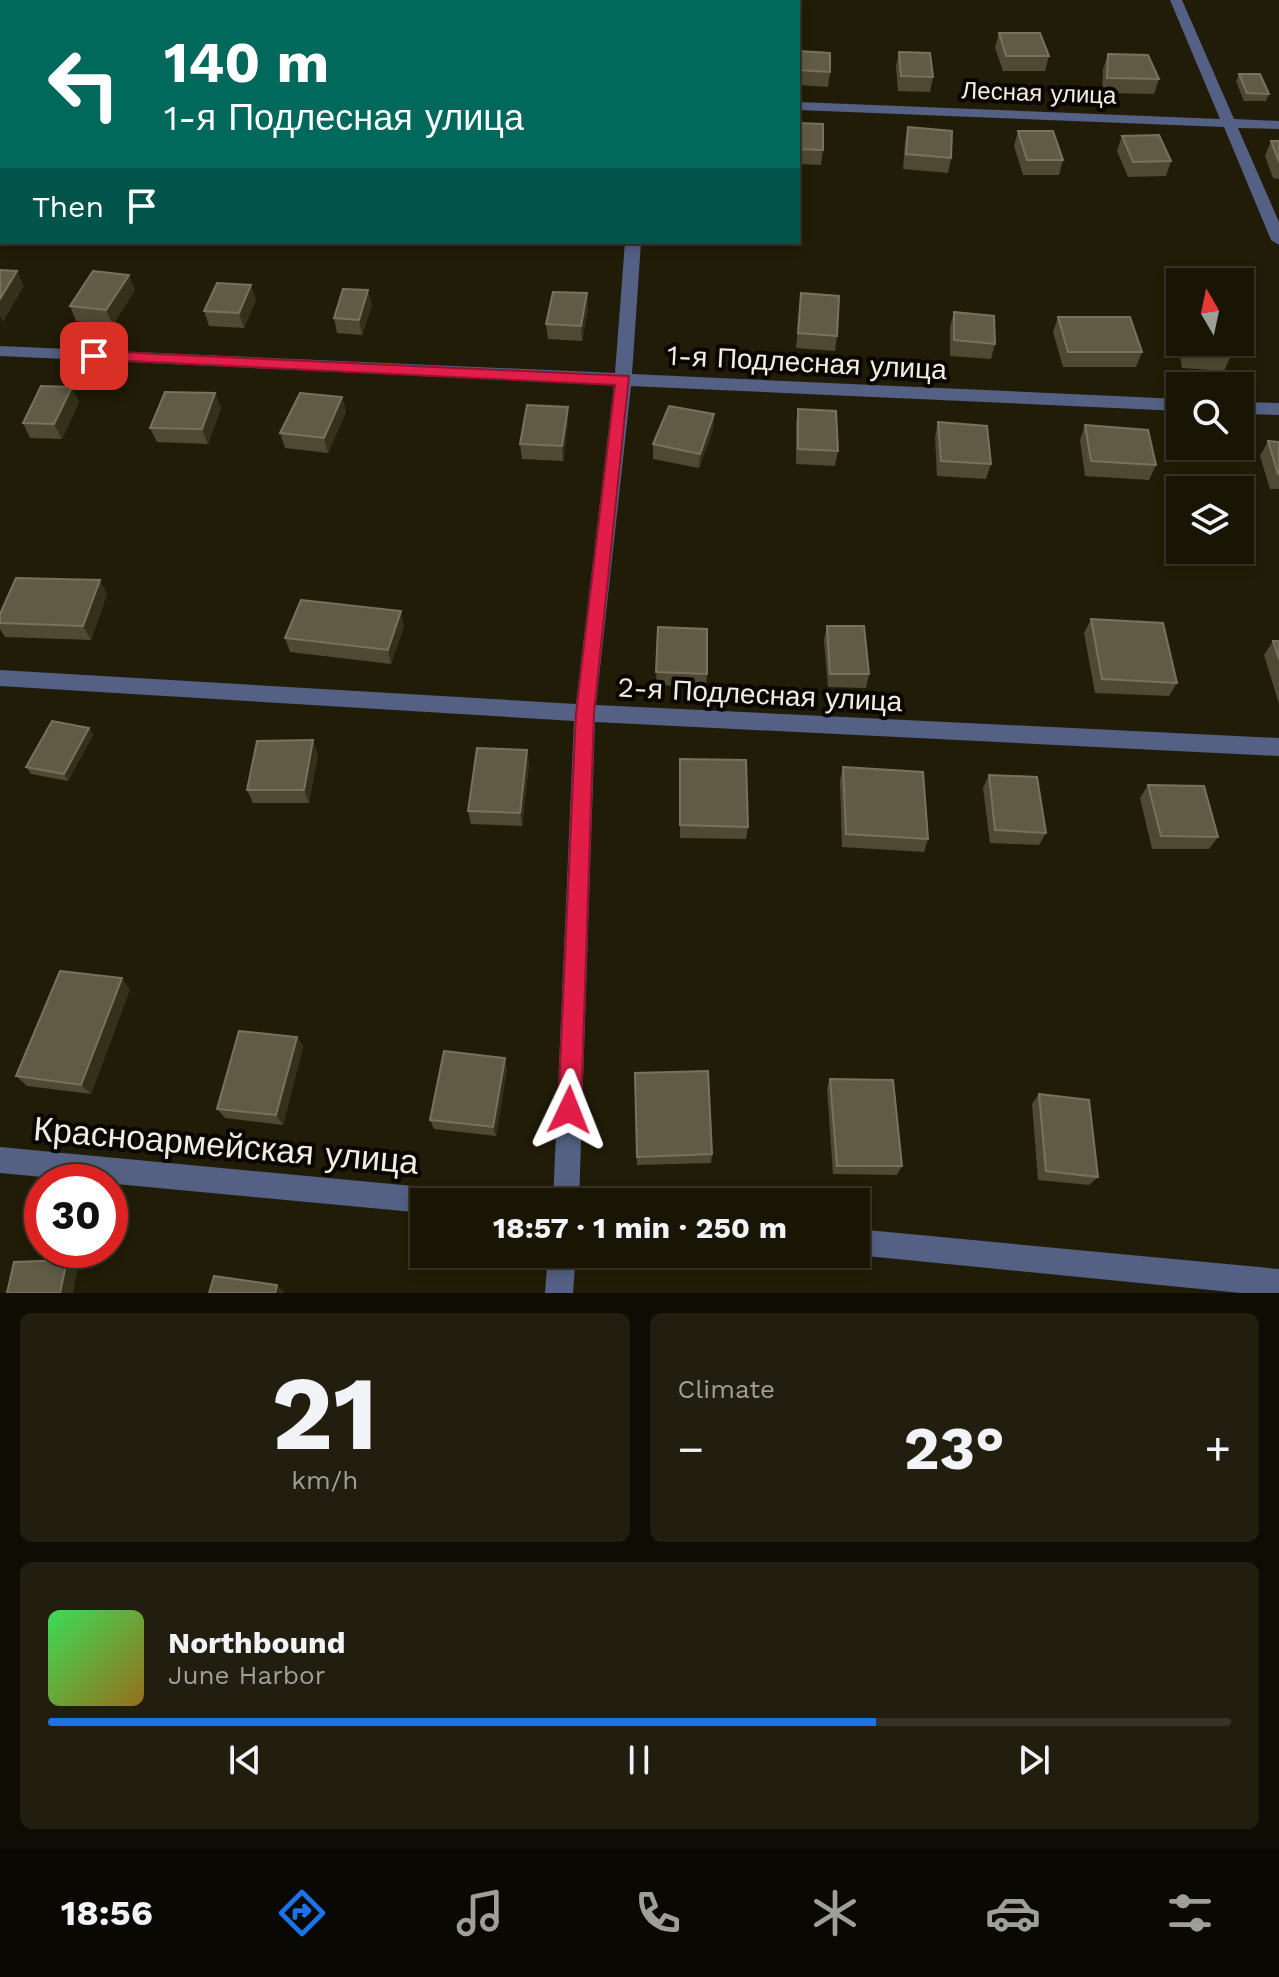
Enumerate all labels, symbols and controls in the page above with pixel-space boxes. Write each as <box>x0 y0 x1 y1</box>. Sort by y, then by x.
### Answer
text: 140 m <box>164 30 329 96</box>
icon: left <box>32 32 136 136</box>
street label: Лесная улица <box>961 76 1118 110</box>
text: 1-я Подлесная улица <box>164 97 524 139</box>
icon: arrive <box>120 184 164 228</box>
text: Then <box>32 189 104 224</box>
north arrow <box>1166 268 1254 356</box>
map controls <box>1166 268 1254 564</box>
pin <box>60 322 128 390</box>
icon: arrive <box>72 334 116 378</box>
street label: 1-я Подлесная улица <box>666 339 948 386</box>
button: search <box>1166 372 1254 460</box>
button: layers <box>1166 476 1254 564</box>
street label: 2-я Подлесная улица <box>617 671 903 718</box>
position arrow <box>527 1068 611 1152</box>
street label: Красноармейская улица <box>32 1108 420 1182</box>
speed limit sign: 30 <box>24 1164 128 1268</box>
text: 18:57 · 1 min · 250 m <box>493 1210 787 1245</box>
text: 21 <box>271 1352 378 1474</box>
text: Climate <box>678 1374 775 1404</box>
text: 23° <box>904 1413 1005 1484</box>
text: − <box>678 1423 704 1475</box>
text: + <box>1204 1423 1231 1475</box>
text: km/h <box>291 1465 358 1495</box>
text: Northbound <box>168 1625 345 1660</box>
text: June Harbor <box>168 1660 325 1690</box>
icon: previous <box>223 1738 267 1782</box>
icon: pause <box>617 1738 661 1782</box>
icon: next <box>1012 1738 1056 1782</box>
icon: directions <box>274 1885 330 1941</box>
icon: music <box>452 1885 508 1941</box>
icon: phone <box>630 1885 686 1941</box>
icon: climate <box>807 1885 863 1941</box>
icon: car <box>985 1885 1041 1941</box>
icon: filters <box>1162 1885 1218 1941</box>
text: 18:56 <box>61 1892 153 1934</box>

